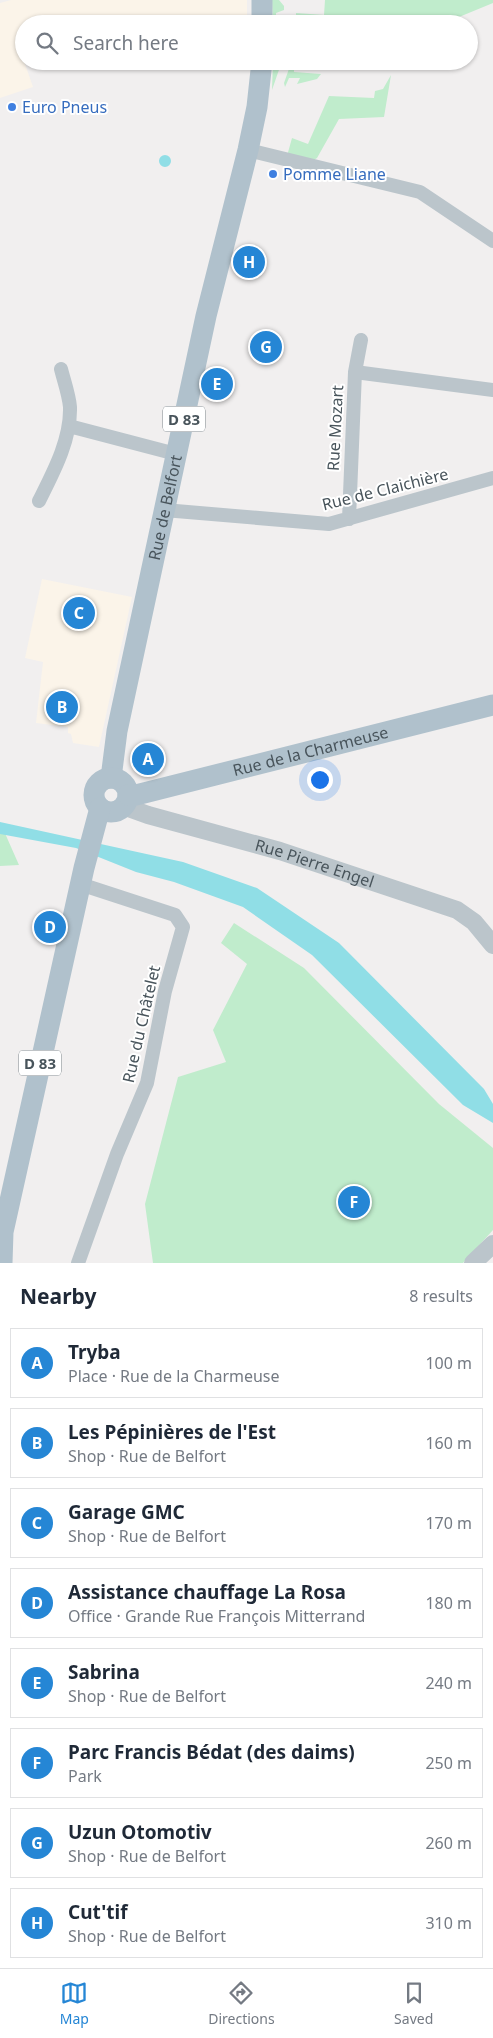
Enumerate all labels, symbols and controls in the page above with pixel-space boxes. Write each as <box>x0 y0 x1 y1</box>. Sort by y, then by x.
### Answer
search box <box>15 15 478 70</box>
icon: search <box>33 29 61 57</box>
text: Search here <box>73 30 179 56</box>
place label: Euro Pneus <box>22 96 107 118</box>
marker: Euro Pneus <box>6 101 18 113</box>
place label: Pomme Liane <box>283 163 386 185</box>
marker: Pomme Liane <box>267 168 279 180</box>
pin: H <box>233 243 265 281</box>
pin: G <box>250 328 282 366</box>
pin: E <box>201 365 233 403</box>
street label: Rue Mozart <box>322 384 348 471</box>
road number: D 83 <box>163 406 205 432</box>
street label: Rue de Belfort <box>143 453 187 562</box>
street label: Rue de Claichière <box>320 463 450 515</box>
pin: C <box>63 594 95 632</box>
pin: B <box>46 688 78 726</box>
street label: Rue de la Charmeuse <box>230 721 391 781</box>
pin: A <box>132 740 164 778</box>
your location <box>307 767 333 793</box>
street label: Rue Pierre Engel <box>253 834 377 893</box>
pin: D <box>34 908 66 946</box>
street label: Rue du Châtelet <box>117 963 165 1085</box>
road number: D 83 <box>19 1050 61 1076</box>
pin: F <box>338 1183 370 1221</box>
text: Nearby <box>20 1282 96 1310</box>
text: 8 results <box>409 1285 473 1307</box>
text: Tryba <box>68 1339 121 1365</box>
text: A <box>31 1352 43 1374</box>
text: 100 m <box>425 1352 472 1374</box>
text: Place · Rue de la Charmeuse <box>68 1365 280 1387</box>
text: Les Pépinières de l'Est <box>68 1419 276 1445</box>
text: B <box>32 1432 42 1454</box>
text: 160 m <box>425 1432 472 1454</box>
text: Shop · Rue de Belfort <box>68 1445 226 1467</box>
text: Garage GMC <box>68 1499 185 1525</box>
text: C <box>32 1512 42 1534</box>
text: 170 m <box>425 1512 472 1534</box>
text: Shop · Rue de Belfort <box>68 1525 226 1547</box>
text: Assistance chauffage La Rosa <box>68 1579 346 1605</box>
text: D <box>31 1592 43 1614</box>
text: 180 m <box>425 1592 472 1614</box>
text: Office · Grande Rue François Mitterrand <box>68 1605 365 1627</box>
text: Sabrina <box>68 1659 140 1685</box>
text: E <box>33 1672 41 1694</box>
text: 240 m <box>425 1672 472 1694</box>
text: Shop · Rue de Belfort <box>68 1685 226 1707</box>
text: Parc Francis Bédat (des daims) <box>68 1739 355 1765</box>
text: F <box>33 1752 41 1774</box>
text: 250 m <box>425 1752 472 1774</box>
text: Park <box>68 1765 102 1787</box>
text: Uzun Otomotiv <box>68 1819 212 1845</box>
text: G <box>31 1832 43 1854</box>
text: 260 m <box>425 1832 472 1854</box>
text: Shop · Rue de Belfort <box>68 1845 226 1867</box>
text: Cut'tif <box>68 1899 128 1925</box>
text: H <box>31 1912 43 1934</box>
text: 310 m <box>425 1912 472 1934</box>
text: Shop · Rue de Belfort <box>68 1925 226 1947</box>
tab: Map <box>60 1979 89 2028</box>
tab: Directions <box>208 1979 275 2028</box>
tab: Saved <box>394 1979 433 2028</box>

